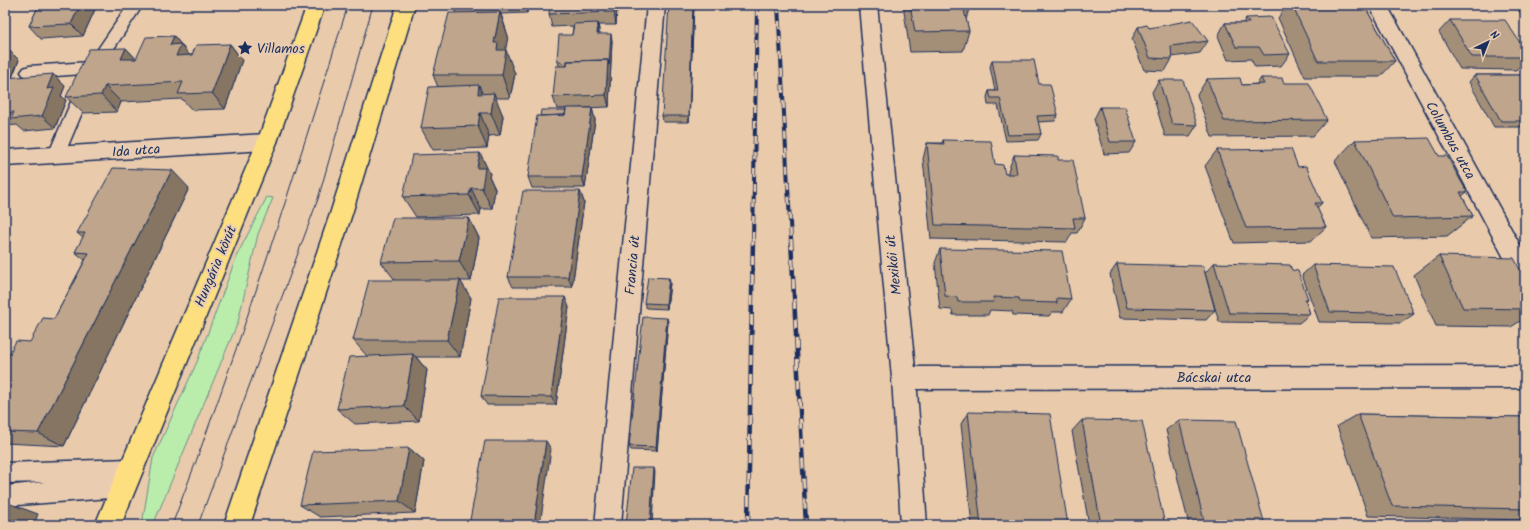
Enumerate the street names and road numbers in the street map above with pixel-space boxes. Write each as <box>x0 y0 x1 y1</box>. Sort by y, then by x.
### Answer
street label: Columbus utca <box>1419 97 1481 184</box>
street label: Ida utca <box>111 138 161 164</box>
street label: Hungária körút <box>189 222 243 311</box>
street label: Mexikói út <box>880 233 908 296</box>
street label: Francia út <box>619 234 647 296</box>
street label: Bácskai utca <box>1177 367 1251 389</box>

